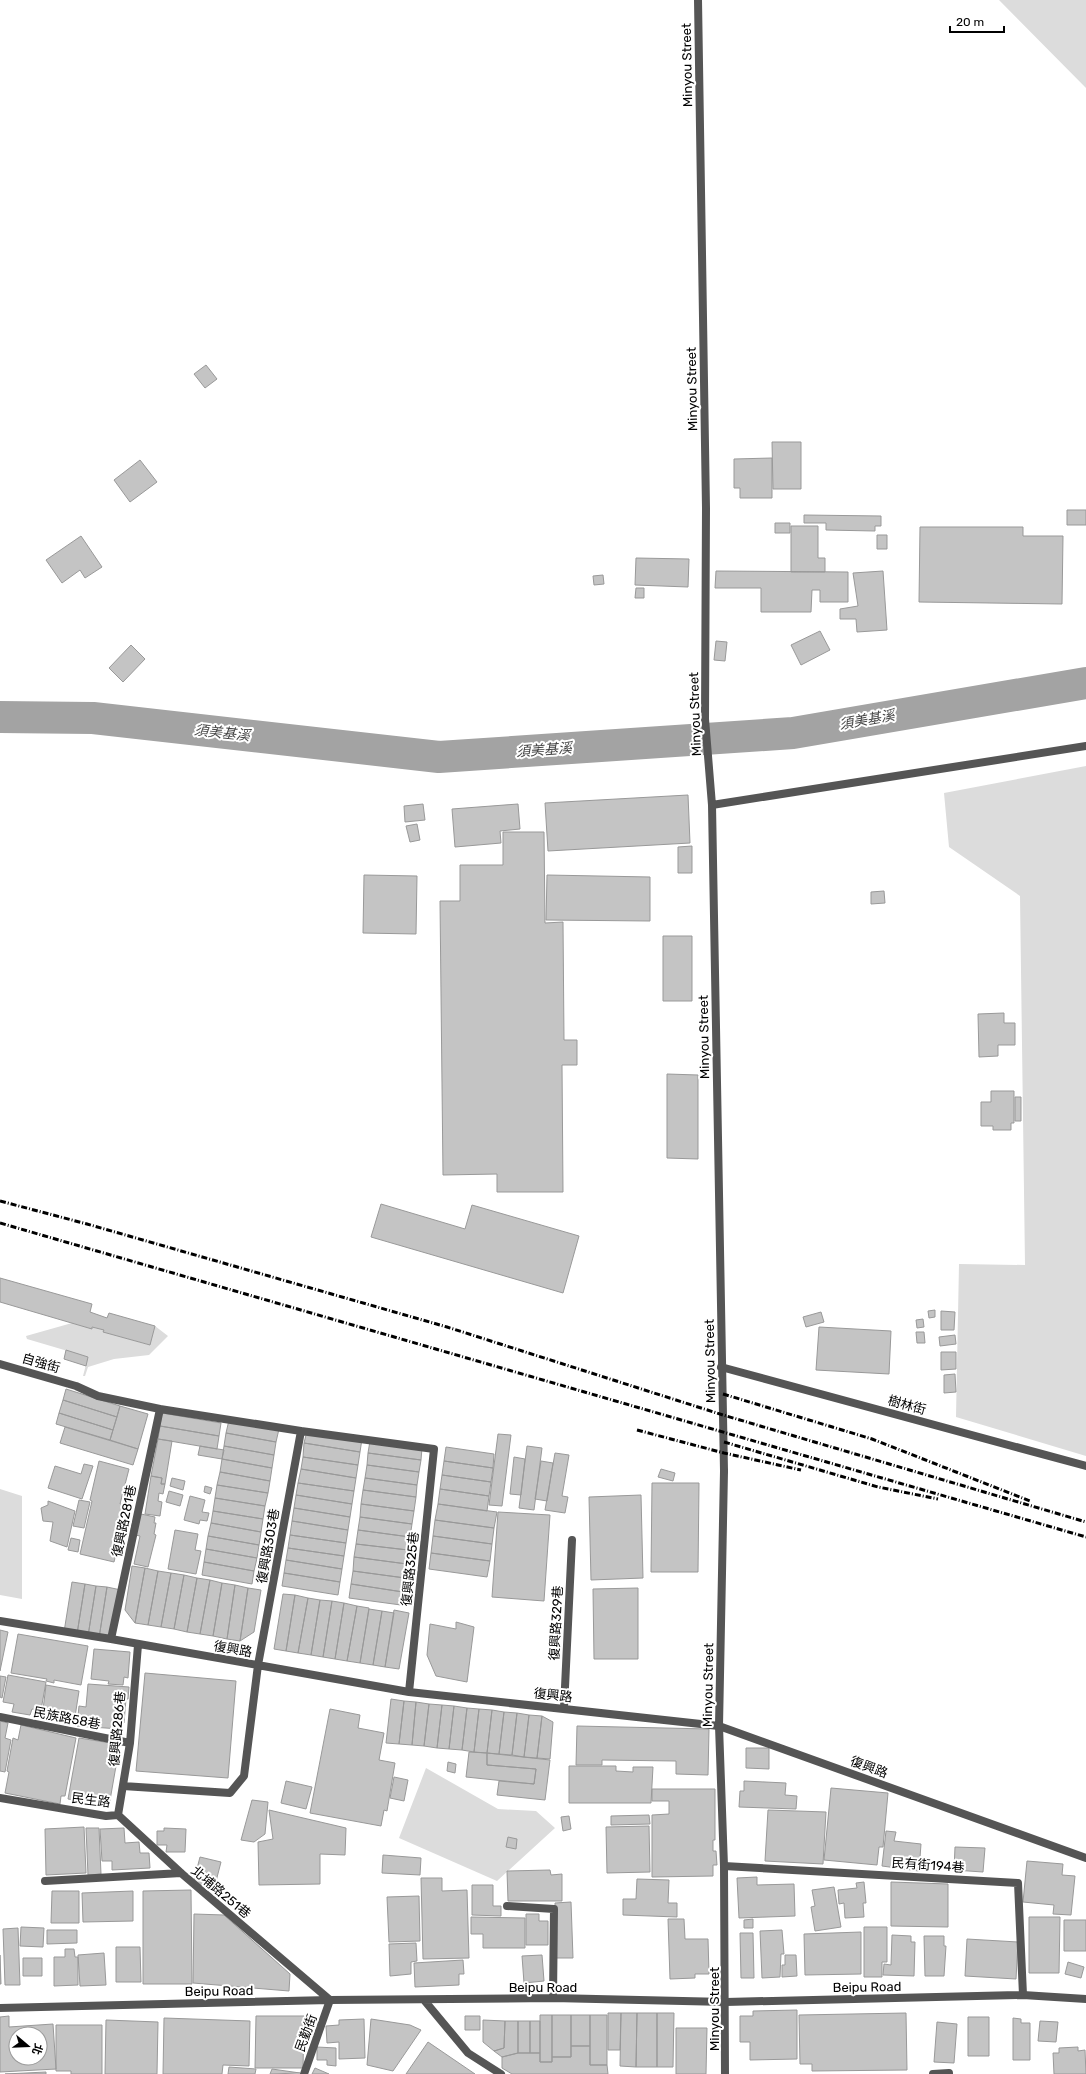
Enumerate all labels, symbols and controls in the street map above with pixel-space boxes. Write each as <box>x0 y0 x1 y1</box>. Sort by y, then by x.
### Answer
scale bar <box>950 8 1004 34</box>
text: 20 m <box>956 15 984 29</box>
street label: Minyou Street <box>679 23 695 107</box>
street label: Minyou Street <box>684 347 700 431</box>
street label: Minyou Street <box>686 672 704 756</box>
water label: 須美基溪 <box>838 706 898 733</box>
water label: 須美基溪 <box>193 722 253 745</box>
water label: 須美基溪 <box>515 739 575 760</box>
street label: Minyou Street <box>696 995 712 1079</box>
street label: Minyou Street <box>702 1319 718 1403</box>
street label: 自強街 <box>20 1350 62 1376</box>
street label: 樹林街 <box>886 1393 928 1417</box>
street label: 復興路281巷 <box>109 1484 139 1558</box>
street label: 復興路303巷 <box>254 1507 282 1585</box>
street label: 復興路325巷 <box>399 1531 421 1607</box>
street label: 復興路329巷 <box>547 1585 565 1661</box>
street label: 復興路 <box>212 1638 254 1660</box>
street label: Minyou Street <box>700 1643 716 1727</box>
street label: 復興路 <box>533 1686 573 1704</box>
street label: 復興路286巷 <box>106 1691 128 1767</box>
street label: 民族路58巷 <box>32 1704 102 1732</box>
street label: 復興路 <box>848 1753 890 1781</box>
street label: 民生路 <box>71 1790 111 1810</box>
street label: 民有街194巷 <box>891 1855 965 1875</box>
street label: 北埔路251巷 <box>188 1863 254 1921</box>
street label: Minyou Street <box>707 1967 722 2051</box>
street label: Beipu Road <box>833 1979 901 1995</box>
street label: Beipu Road <box>509 1980 577 1995</box>
street label: Beipu Road <box>185 1983 253 1999</box>
street label: 民勤街 <box>292 2012 320 2054</box>
north arrow <box>8 2026 48 2066</box>
text: 北 <box>29 2042 45 2056</box>

